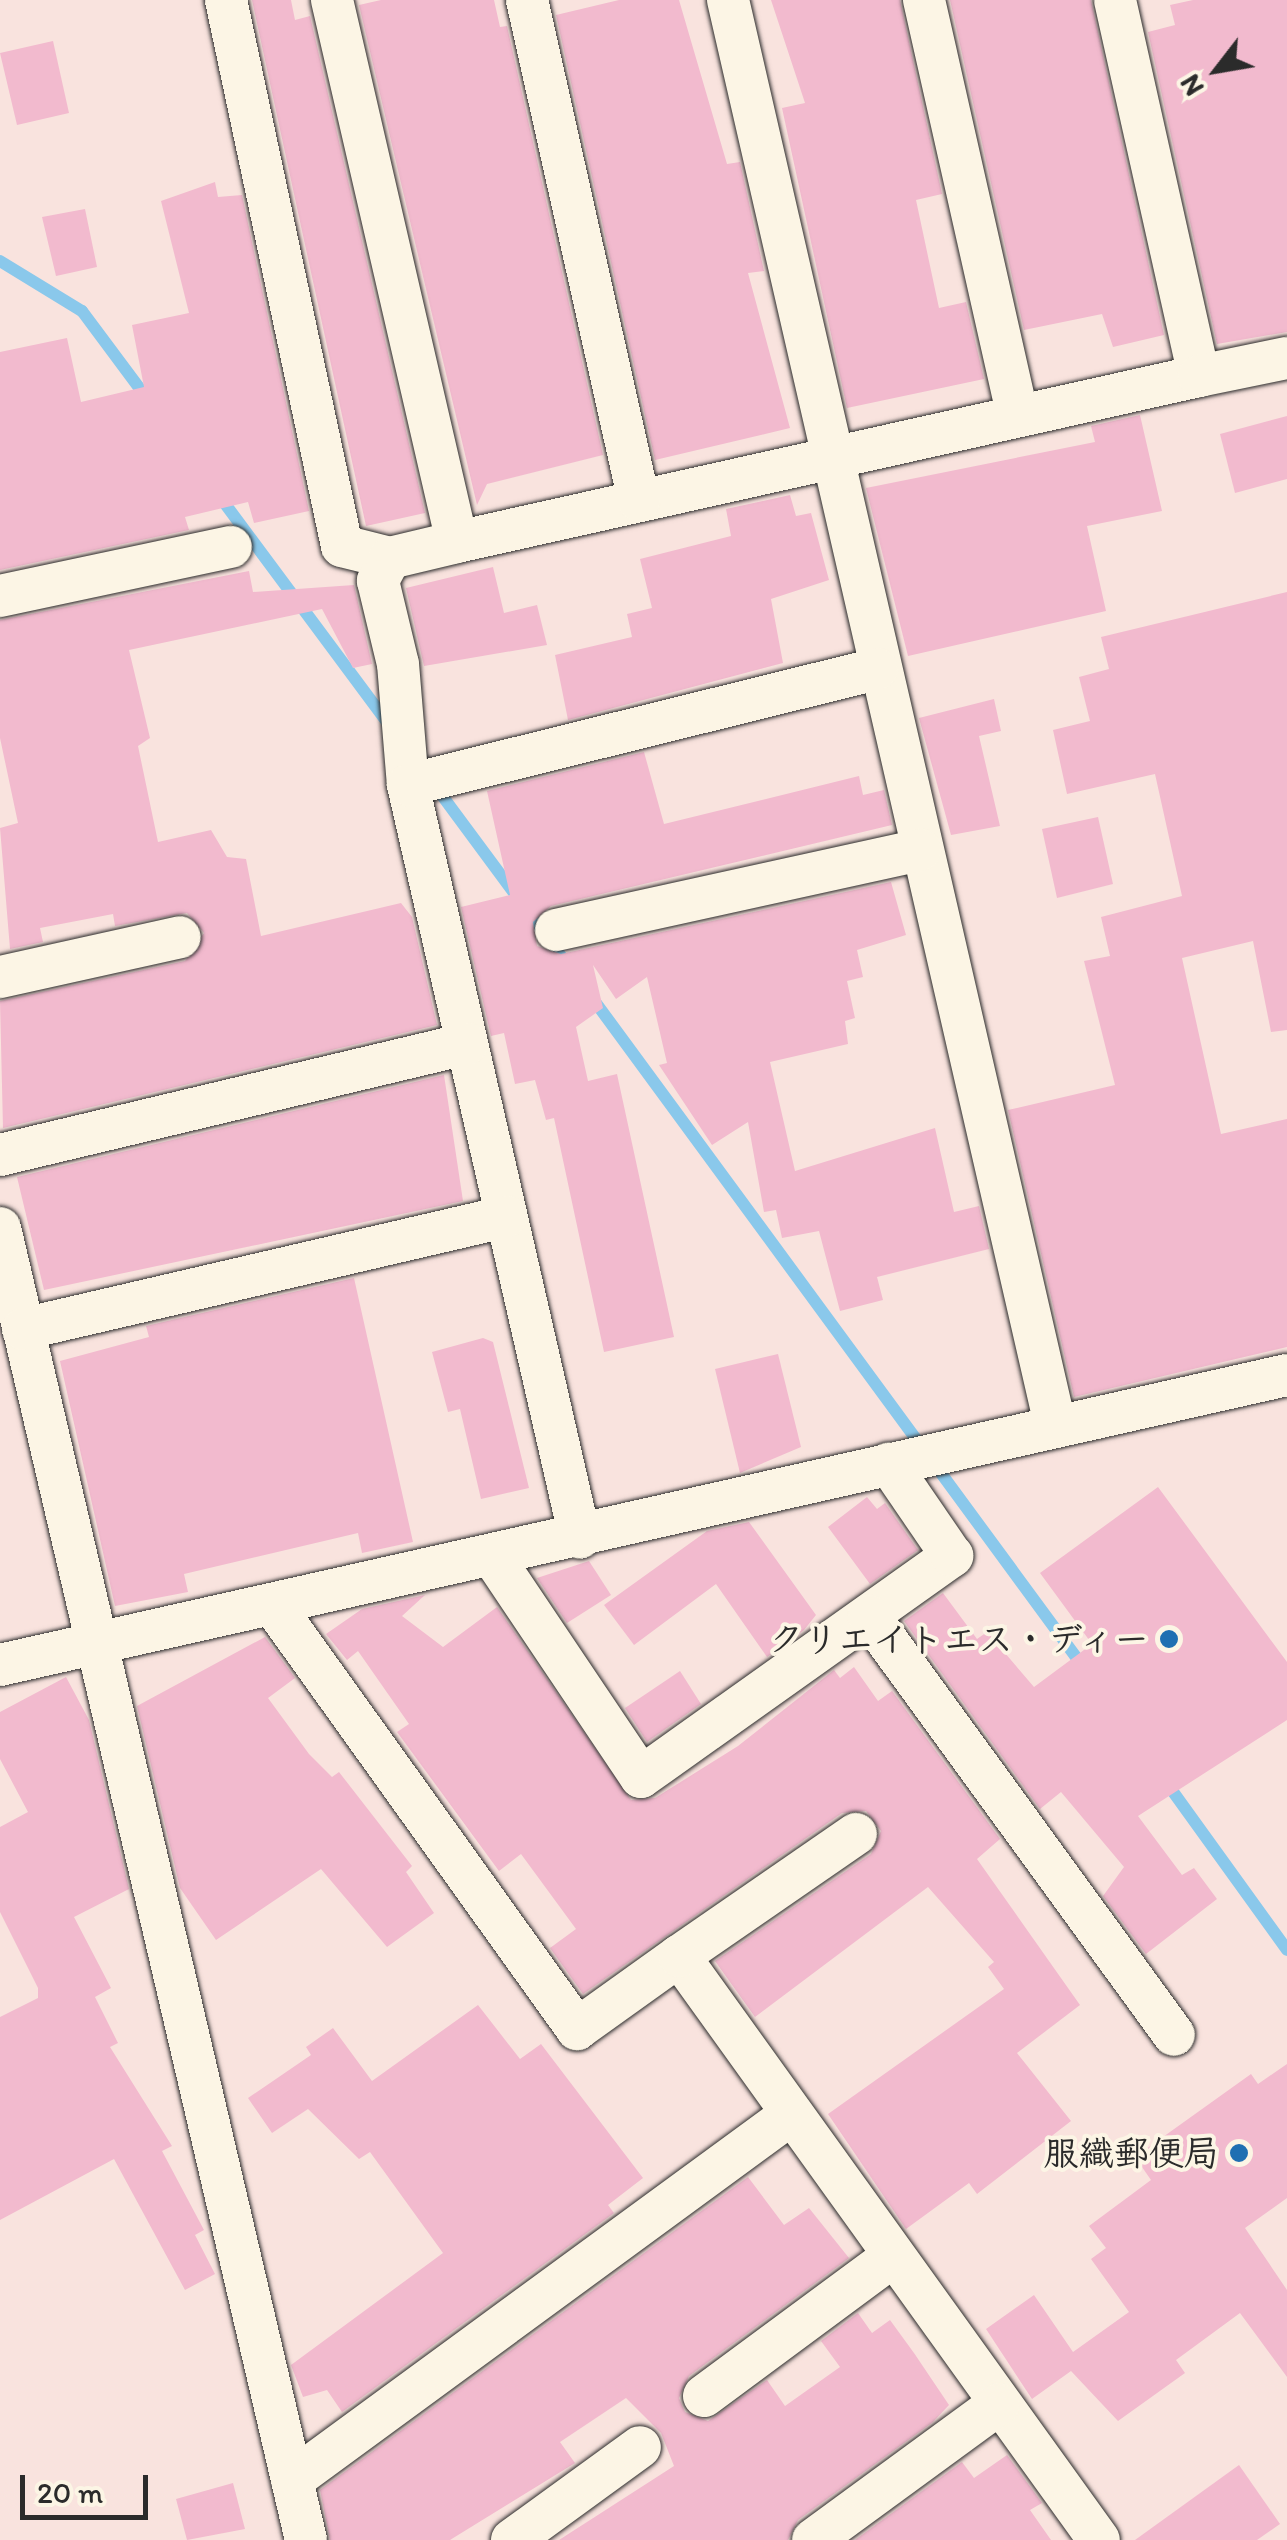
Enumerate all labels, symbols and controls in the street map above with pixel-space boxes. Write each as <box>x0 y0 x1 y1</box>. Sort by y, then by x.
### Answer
north arrow <box>1167 20 1267 120</box>
text: N <box>1172 69 1211 102</box>
place label: クリエイトエス・ディー <box>764 1618 1149 1660</box>
marker: クリエイトエス・ディー <box>1158 1628 1180 1650</box>
place label: 服織郵便局 <box>1044 2132 1219 2174</box>
marker: 服織郵便局 <box>1228 2142 1250 2164</box>
scale bar <box>25 2455 152 2517</box>
text: 20 m <box>37 2474 103 2511</box>

